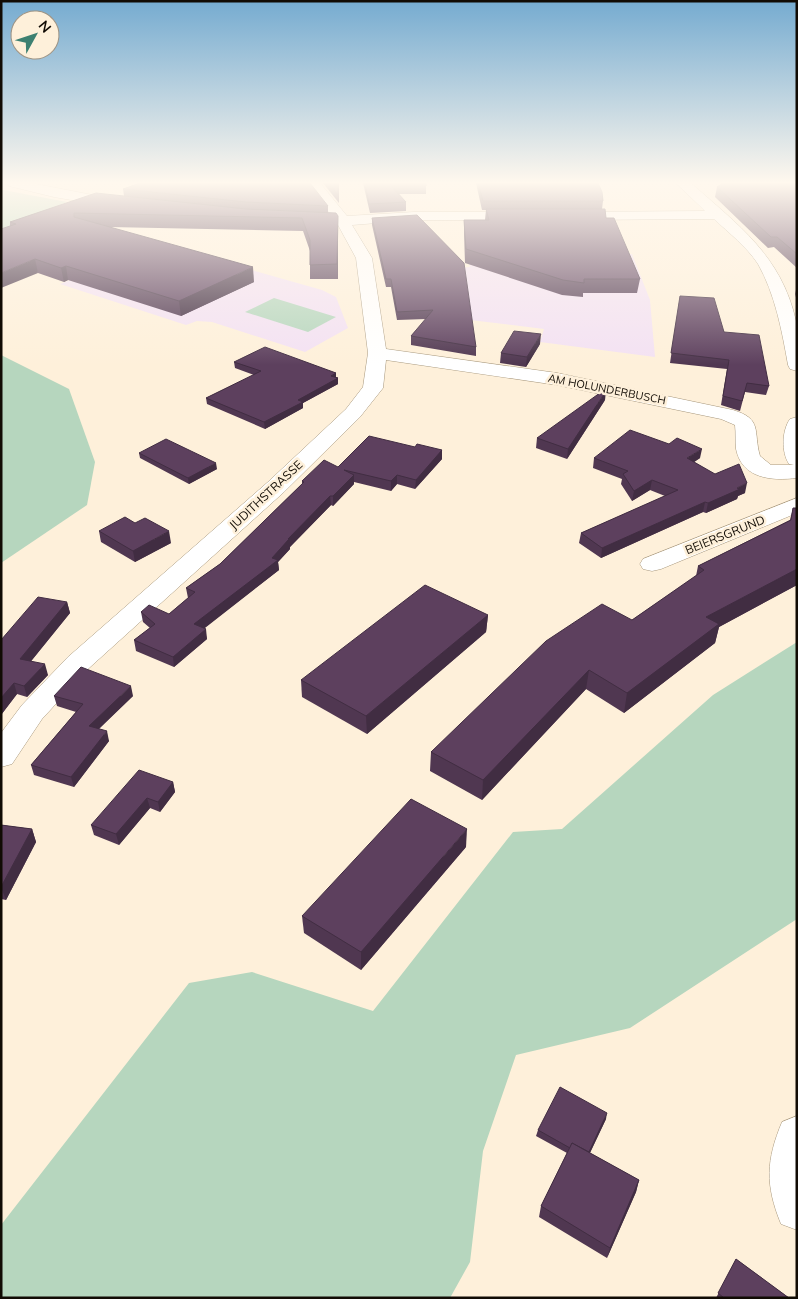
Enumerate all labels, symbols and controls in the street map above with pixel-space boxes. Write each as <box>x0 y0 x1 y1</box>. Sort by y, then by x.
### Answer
north arrow <box>10 10 60 60</box>
text: N <box>35 17 55 36</box>
street label: AM HOLUNDERBUSCH <box>547 371 667 407</box>
street label: JUDITHSTRASSE <box>226 457 305 532</box>
street label: BEIERSGRUND <box>683 512 767 557</box>

